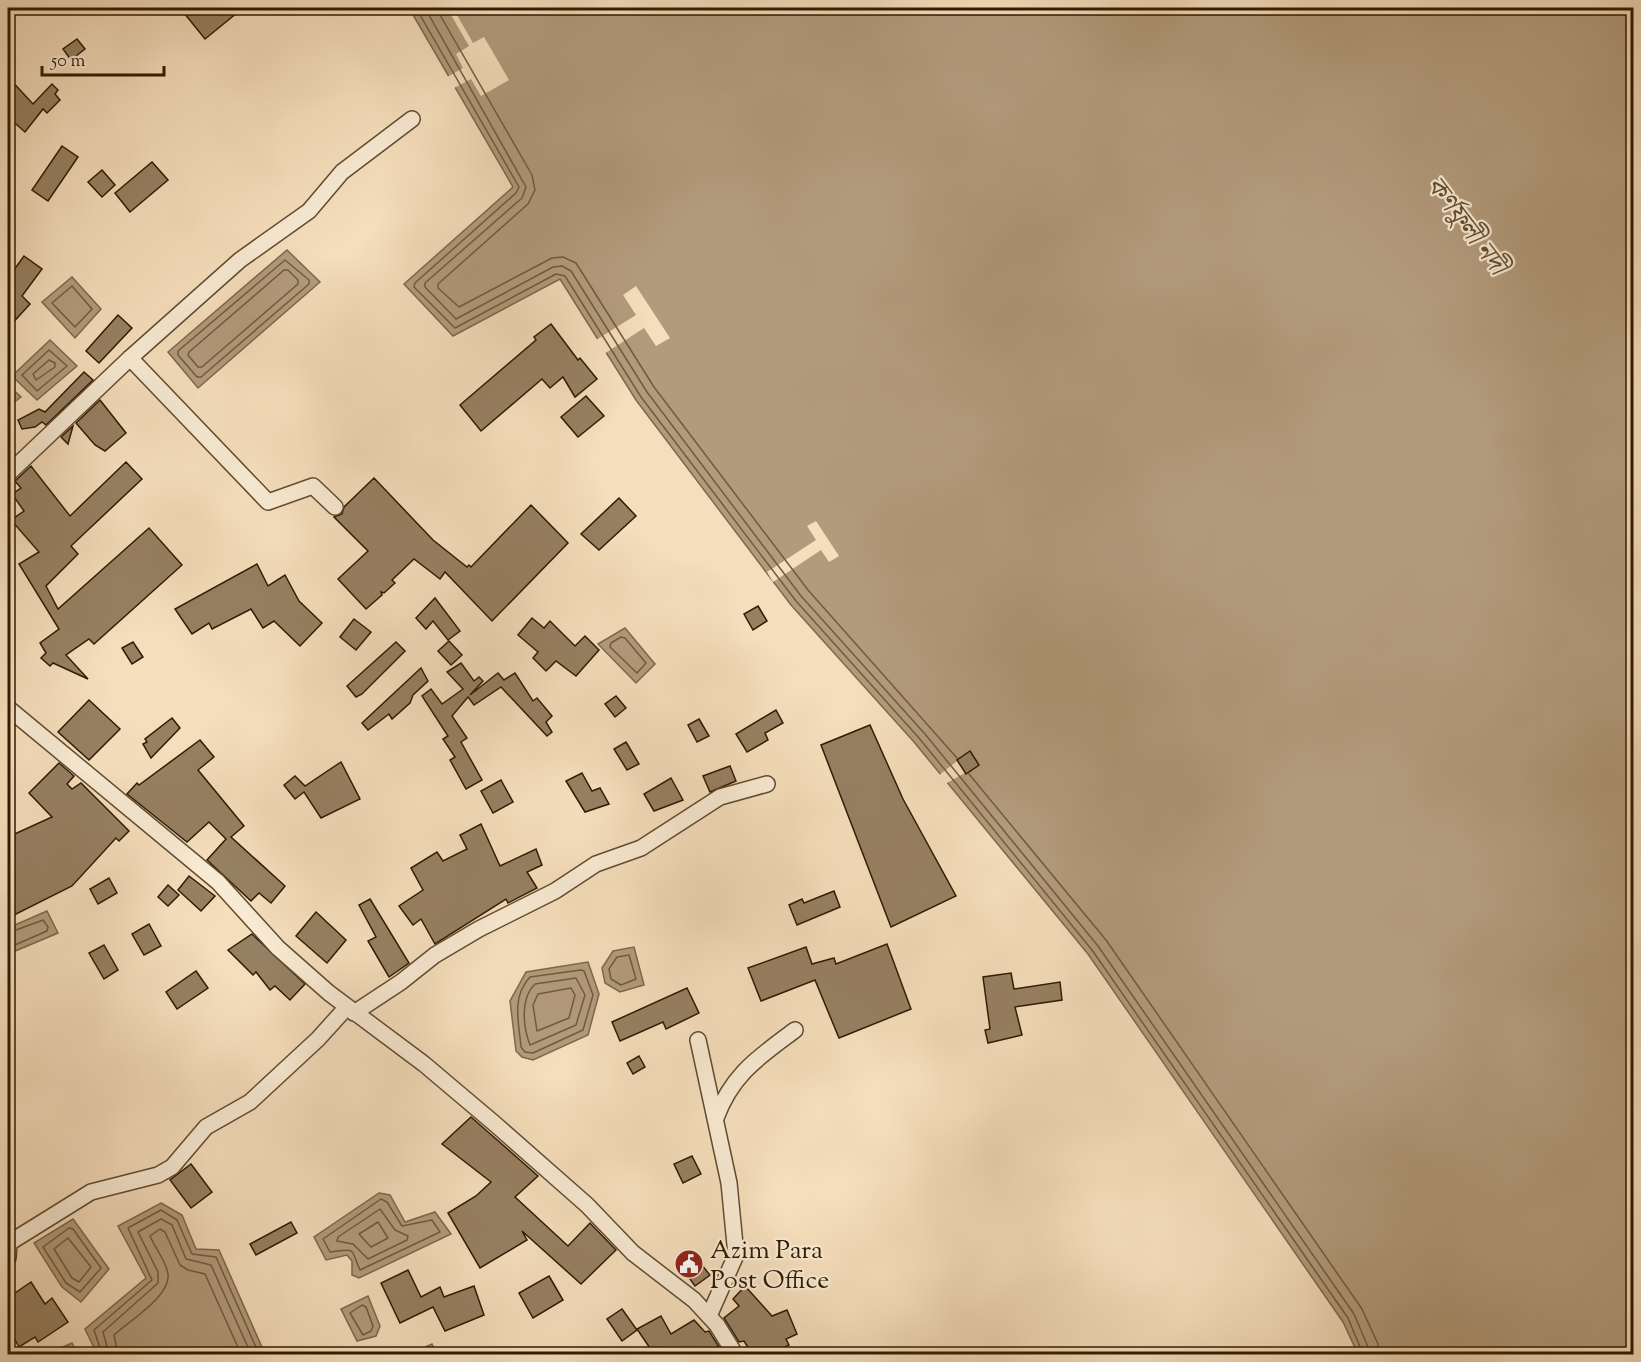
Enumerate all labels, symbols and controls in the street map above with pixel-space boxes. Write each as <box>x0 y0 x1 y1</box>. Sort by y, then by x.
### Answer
scale bar <box>42 39 164 77</box>
text: 50 m <box>50 49 86 75</box>
water label: কর্ণফুলী নদী <box>1415 169 1517 287</box>
place label: Azim Para Post Office <box>710 1233 829 1300</box>
public building icon: Azim Para Post Office <box>673 1248 705 1280</box>

